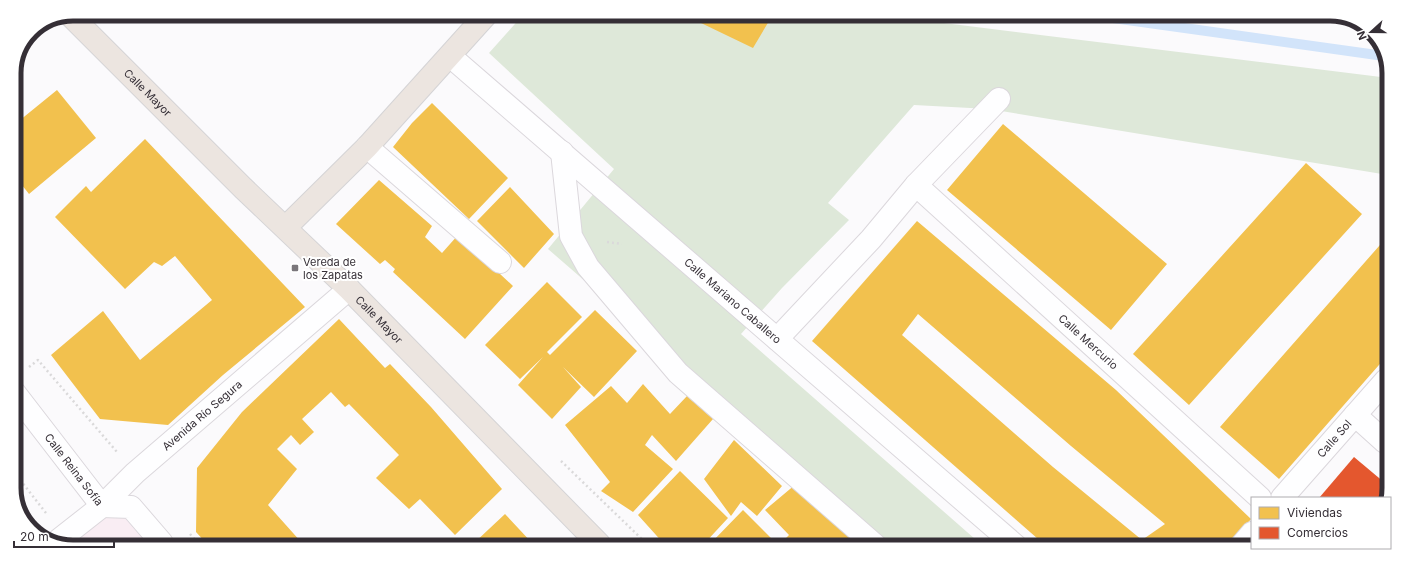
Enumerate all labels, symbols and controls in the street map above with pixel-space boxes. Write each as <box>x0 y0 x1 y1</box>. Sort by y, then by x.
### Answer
north arrow <box>1351 12 1391 52</box>
text: N <box>1354 29 1370 42</box>
street label: Calle Mayor <box>121 66 175 120</box>
place label: Vereda de los Zapatas <box>303 255 363 282</box>
street label: Calle Mariano Caballero <box>681 255 785 347</box>
marker: Vereda de los Zapatas <box>290 263 300 273</box>
street label: Calle Mayor <box>352 293 406 347</box>
street label: Calle Mercurio <box>1056 311 1121 373</box>
street label: Avenida Río Segura <box>159 377 245 454</box>
street label: Calle Sol <box>1314 417 1355 460</box>
street label: Calle Reina Sofía <box>42 431 106 508</box>
legend <box>1251 497 1391 549</box>
text: Viviendas <box>1287 505 1342 520</box>
scale bar <box>14 523 114 549</box>
text: Comercios <box>1287 525 1348 540</box>
text: 20 m <box>20 529 49 544</box>

